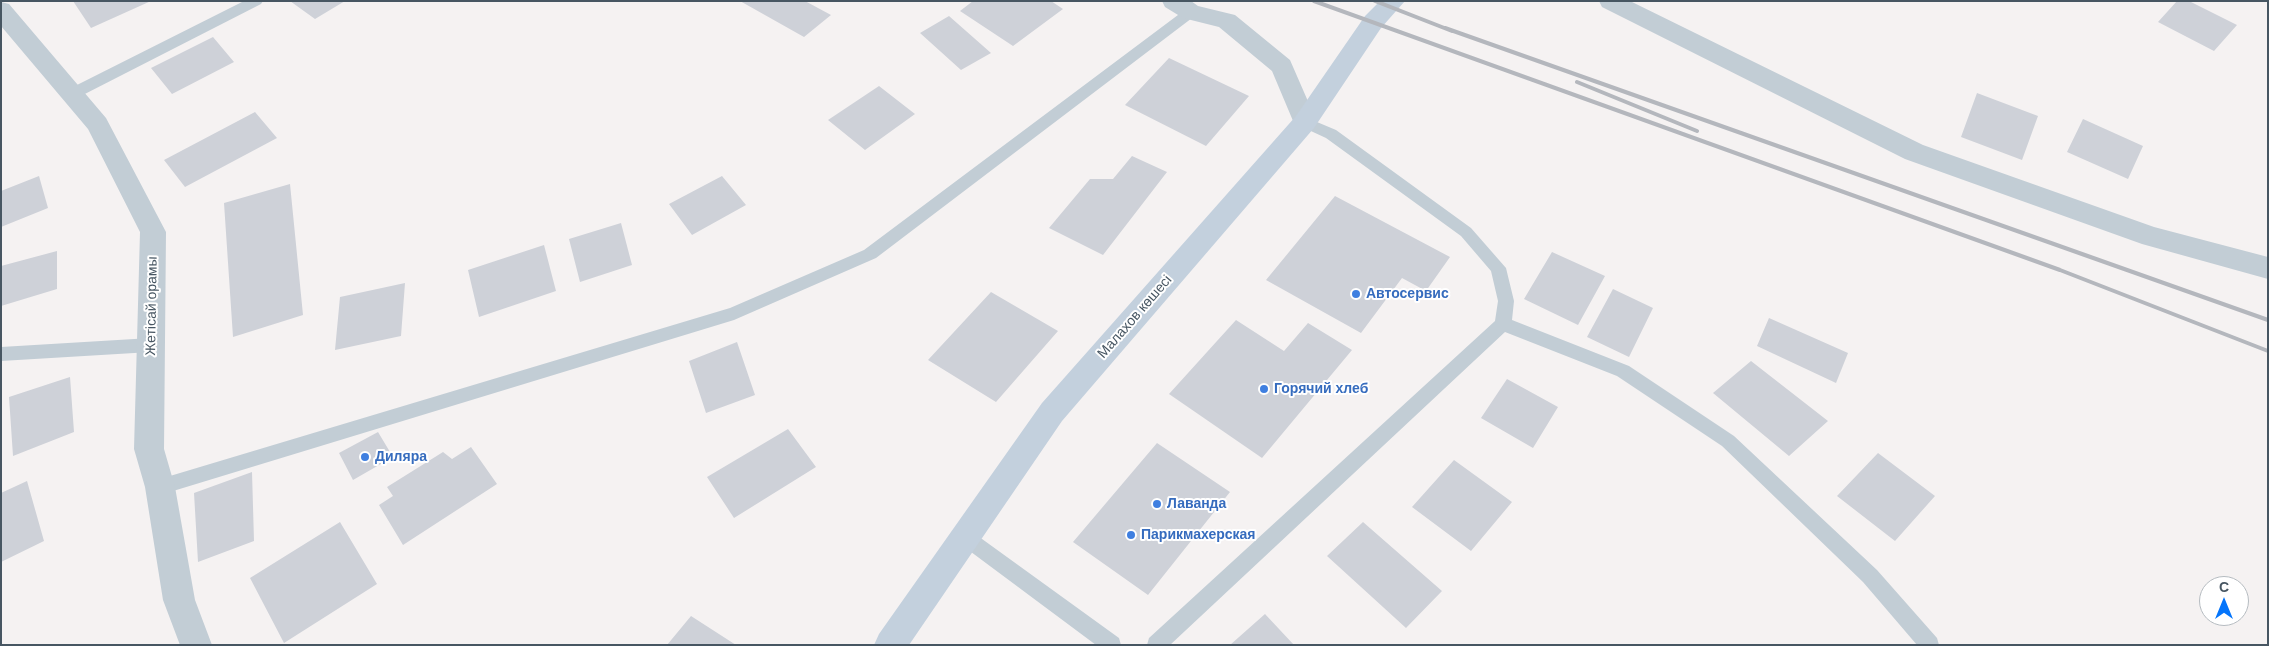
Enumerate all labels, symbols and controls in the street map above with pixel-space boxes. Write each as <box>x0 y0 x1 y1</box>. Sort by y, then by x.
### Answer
street label: Жетісай орамы <box>143 256 161 356</box>
street label: Малахов көшесі <box>1094 272 1176 362</box>
place label: Автосервис <box>1366 286 1449 302</box>
marker: Автосервис <box>1350 288 1362 300</box>
place label: Горячий хлеб <box>1274 381 1368 397</box>
marker: Горячий хлеб <box>1258 383 1270 395</box>
place label: Диляра <box>375 449 427 465</box>
marker: Диляра <box>359 451 371 463</box>
place label: Лаванда <box>1167 496 1226 512</box>
marker: Лаванда <box>1151 498 1163 510</box>
place label: Парикмахерская <box>1141 527 1255 543</box>
marker: Парикмахерская <box>1125 529 1137 541</box>
north arrow <box>2199 576 2249 626</box>
text: С <box>2219 579 2229 595</box>

